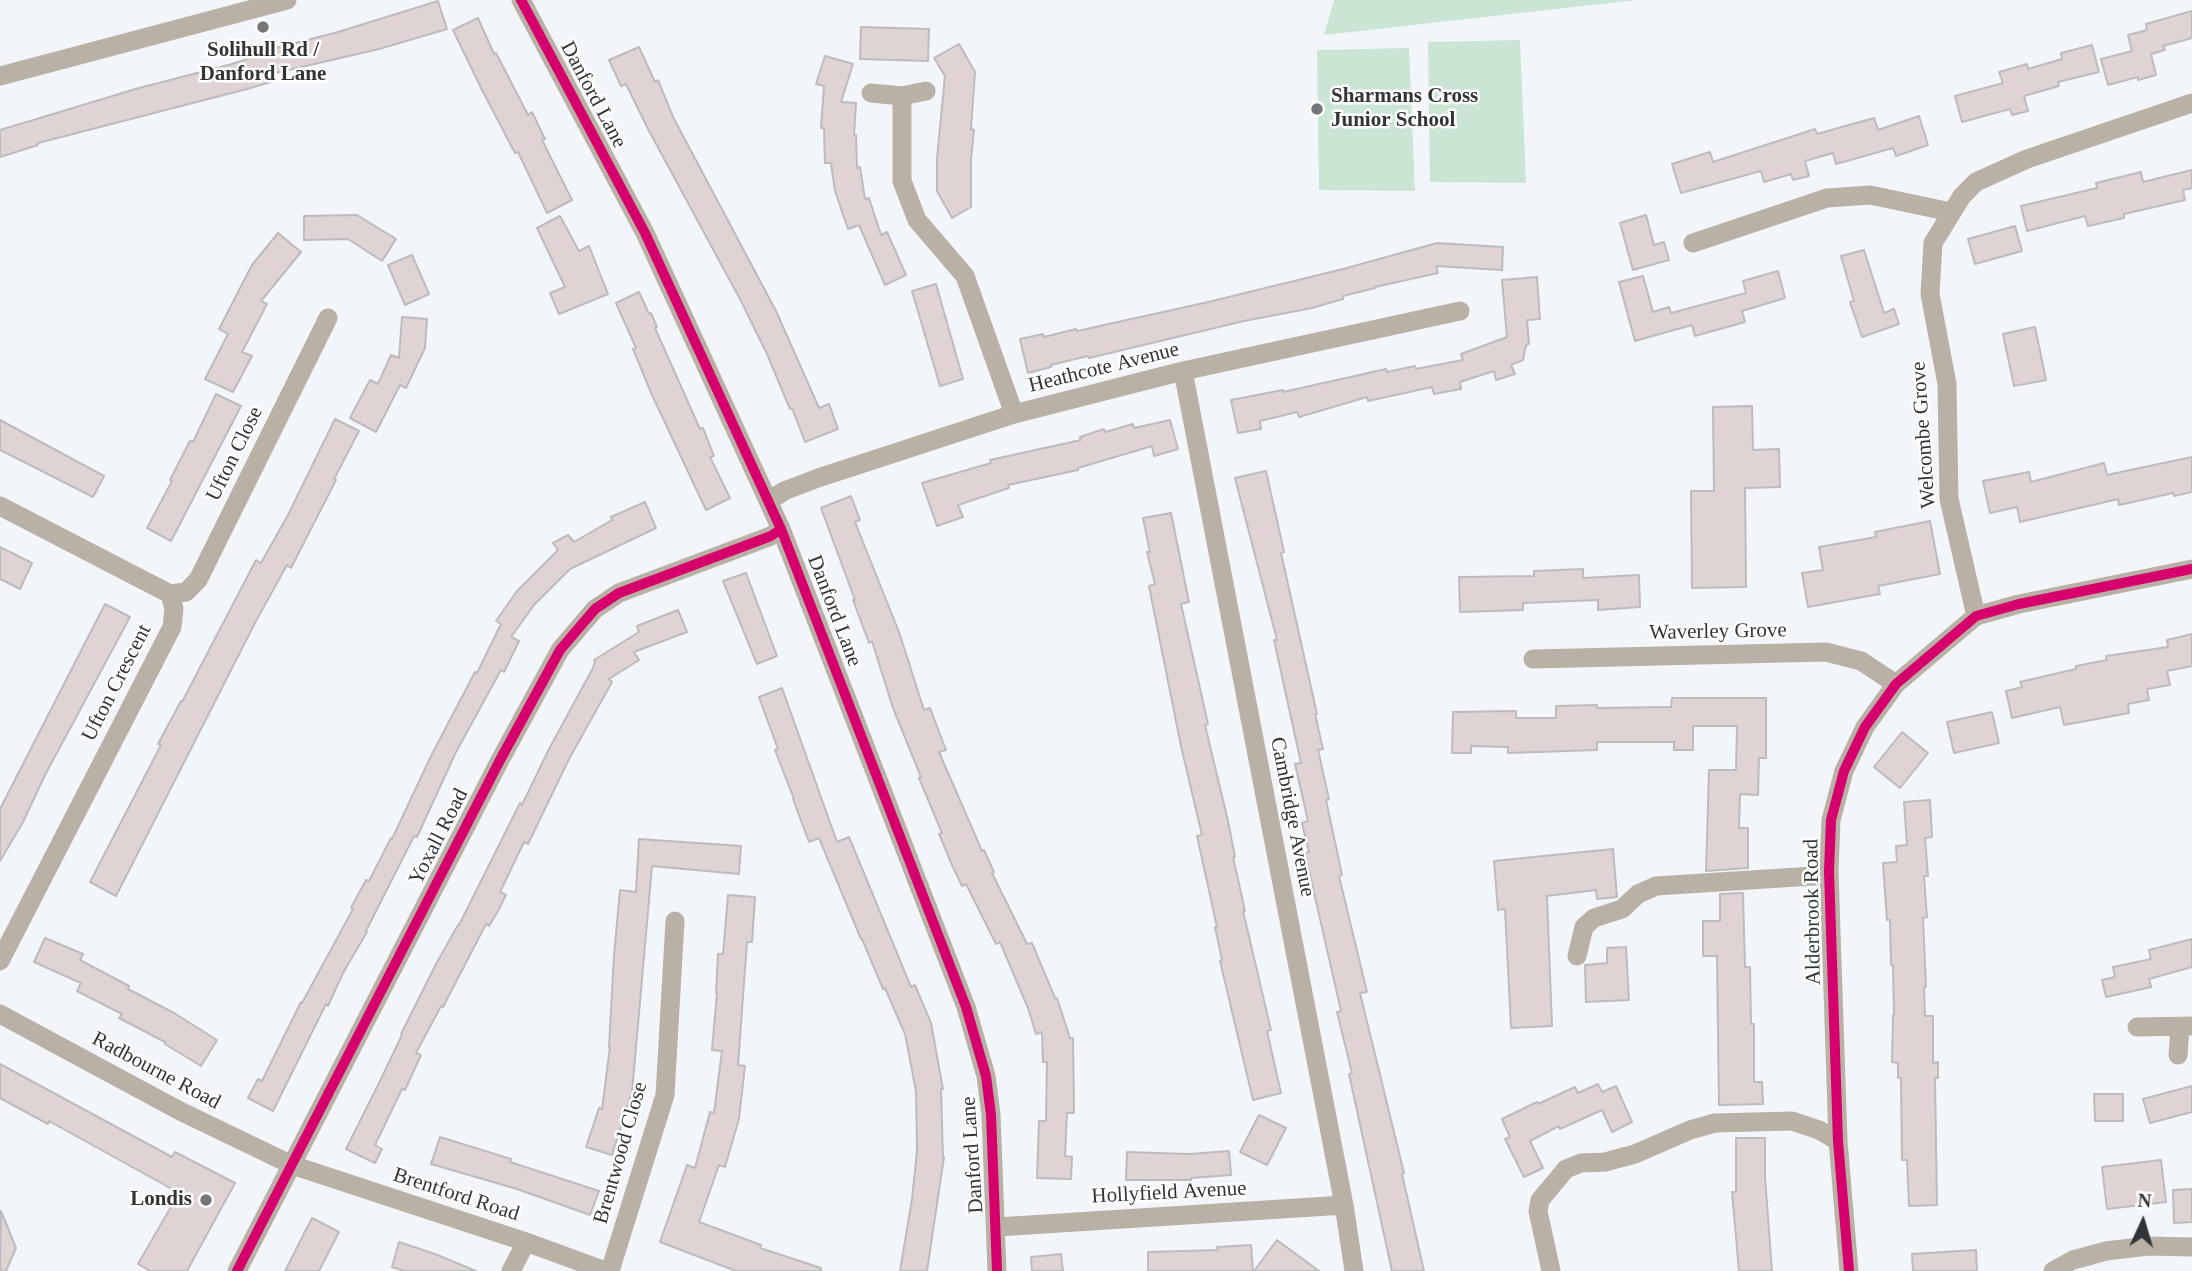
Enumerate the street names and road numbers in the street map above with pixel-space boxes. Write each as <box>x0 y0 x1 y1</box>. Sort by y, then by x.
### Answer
street label: Danford Lane <box>554 37 632 153</box>
street label: Heathcote Avenue <box>1026 337 1182 399</box>
street label: Welcombe Grove <box>1906 361 1942 509</box>
street label: Ufton Close <box>201 403 269 505</box>
street label: Danford Lane <box>801 552 867 670</box>
street label: Waverley Grove <box>1649 618 1787 646</box>
street label: Ufton Crescent <box>77 620 157 746</box>
street label: Cambridge Avenue <box>1264 735 1320 899</box>
street label: Yoxall Road <box>404 785 474 889</box>
street label: Alderbrook Road <box>1799 839 1827 985</box>
street label: Radbourne Road <box>88 1027 224 1115</box>
street label: Brentwood Close <box>589 1079 653 1227</box>
street label: Danford Lane <box>956 1096 990 1214</box>
street label: Brentford Road <box>390 1163 522 1227</box>
street label: Hollyfield Avenue <box>1091 1176 1247 1210</box>

